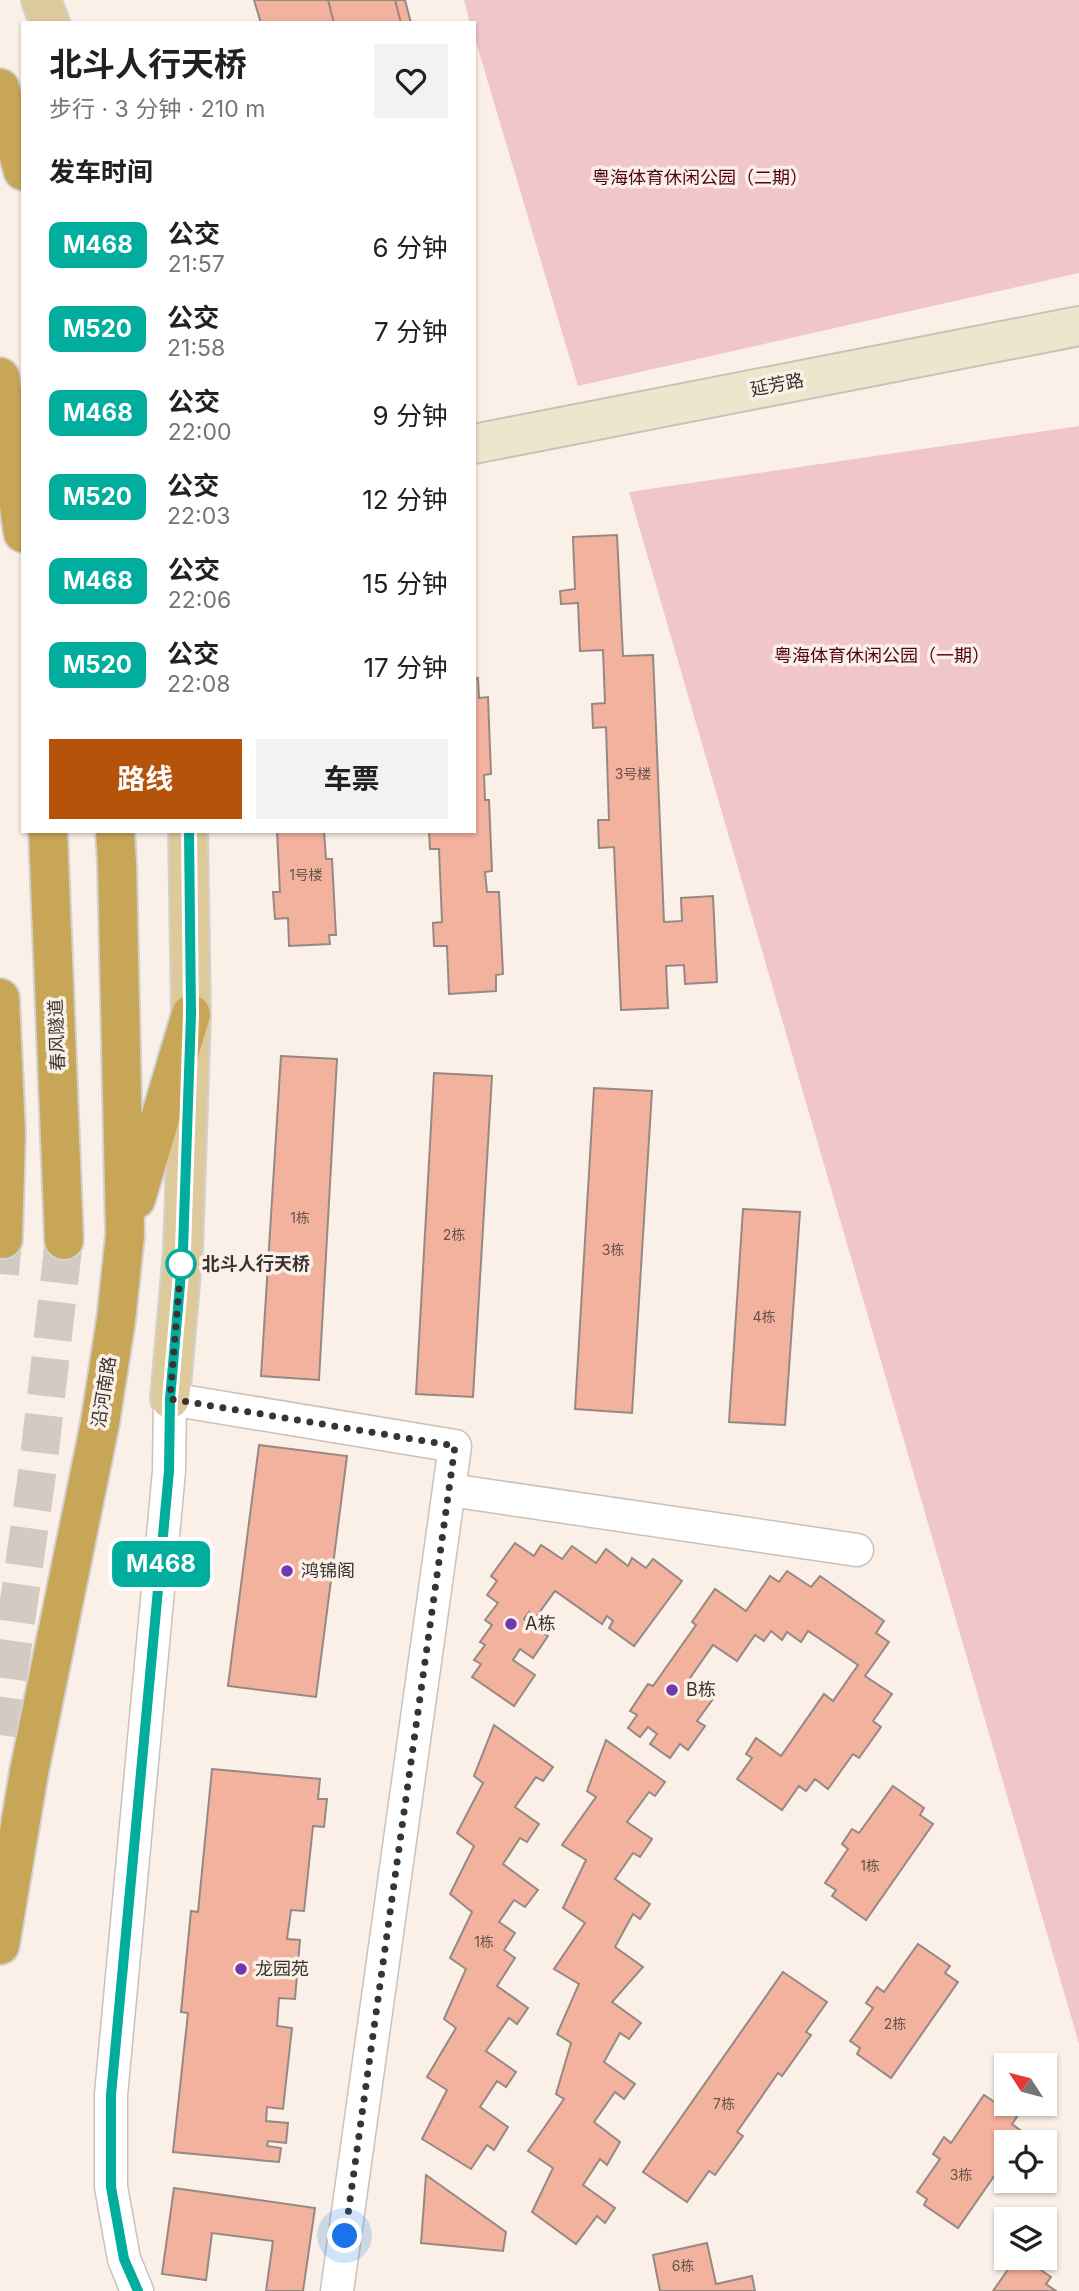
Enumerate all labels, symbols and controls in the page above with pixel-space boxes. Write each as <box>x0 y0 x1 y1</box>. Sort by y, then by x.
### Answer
text: 北斗人行天桥 <box>49 44 247 84</box>
button: heart <box>374 44 448 118</box>
text: 步行 · 3 分钟 · 210 m <box>49 95 265 123</box>
text: 发车时间 <box>49 156 153 187</box>
park label: 粤海体育休闲公园（二期） <box>592 167 808 188</box>
text: 公交 <box>168 218 220 249</box>
text: M468 <box>63 230 133 259</box>
text: 6 分钟 <box>373 232 448 263</box>
text: 21:57 <box>168 250 225 278</box>
text: 公交 <box>167 302 219 333</box>
text: M520 <box>63 314 132 343</box>
text: 7 分钟 <box>374 316 448 347</box>
text: 21:58 <box>167 334 225 362</box>
street label: 延芳路 <box>748 369 805 400</box>
text: 公交 <box>168 386 220 417</box>
text: M468 <box>63 398 133 427</box>
text: 9 分钟 <box>373 400 448 431</box>
text: 22:00 <box>168 418 232 446</box>
text: 公交 <box>167 470 219 501</box>
text: M520 <box>63 482 132 511</box>
text: 12 分钟 <box>362 484 448 515</box>
text: 22:03 <box>167 502 230 530</box>
text: 公交 <box>168 554 220 585</box>
text: M468 <box>63 566 133 595</box>
text: 15 分钟 <box>362 568 448 599</box>
text: 22:06 <box>168 586 231 614</box>
text: 公交 <box>167 638 219 669</box>
park label: 粤海体育休闲公园（一期） <box>774 645 990 666</box>
text: M520 <box>63 650 132 679</box>
text: 17 分钟 <box>363 652 448 683</box>
text: 22:08 <box>167 670 230 698</box>
button: 路线 <box>49 739 242 819</box>
button: 车票 <box>256 739 448 819</box>
house number: 3号楼 <box>615 765 651 782</box>
house number: 1号楼 <box>289 866 323 883</box>
street label: 春风隧道 <box>45 999 68 1071</box>
house number: 1栋 <box>290 1209 310 1226</box>
house number: 2栋 <box>443 1226 465 1243</box>
house number: 3栋 <box>602 1241 624 1258</box>
marker: 北斗人行天桥 <box>166 1249 196 1279</box>
place label: 北斗人行天桥 <box>202 1253 310 1274</box>
house number: 4栋 <box>752 1308 776 1325</box>
street label: 沿河南路 <box>88 1355 120 1429</box>
line badge: M468 <box>112 1541 210 1587</box>
text: M468 <box>126 1549 196 1578</box>
place label: 鸿锦阁 <box>301 1560 355 1581</box>
marker: 鸿锦阁 <box>279 1563 295 1579</box>
place label: A栋 <box>525 1613 555 1634</box>
marker: A栋 <box>503 1616 519 1632</box>
place label: B栋 <box>686 1679 716 1700</box>
marker: B栋 <box>664 1682 680 1698</box>
house number: 1栋 <box>860 1857 880 1874</box>
house number: 1栋 <box>474 1933 494 1950</box>
place label: 龙园苑 <box>255 1958 309 1979</box>
marker: 龙园苑 <box>233 1961 249 1977</box>
house number: 2栋 <box>884 2015 906 2032</box>
north arrow <box>994 2053 1057 2116</box>
map controls <box>994 2053 1057 2270</box>
house number: 7栋 <box>713 2095 735 2112</box>
button: locate <box>994 2130 1057 2193</box>
house number: 3栋 <box>950 2166 972 2183</box>
button: layers <box>994 2207 1057 2270</box>
your location <box>327 2218 362 2253</box>
house number: 6栋 <box>672 2257 694 2274</box>

